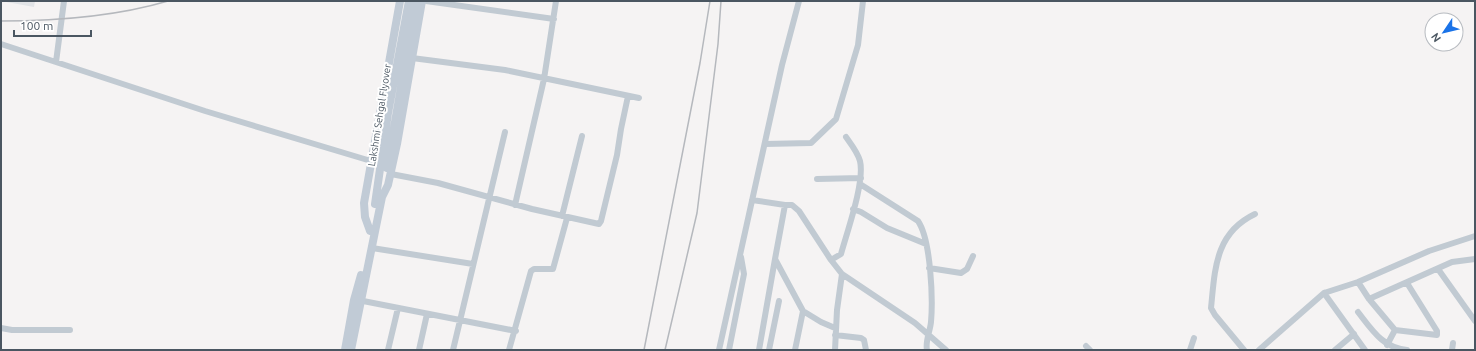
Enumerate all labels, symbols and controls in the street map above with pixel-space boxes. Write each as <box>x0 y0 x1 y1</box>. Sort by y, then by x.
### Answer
scale bar <box>14 12 91 38</box>
north arrow <box>1424 12 1464 52</box>
text: 100 m <box>20 19 53 32</box>
text: N <box>1429 31 1443 45</box>
street label: Lakshmi Sehgal Flyover <box>366 63 393 167</box>

